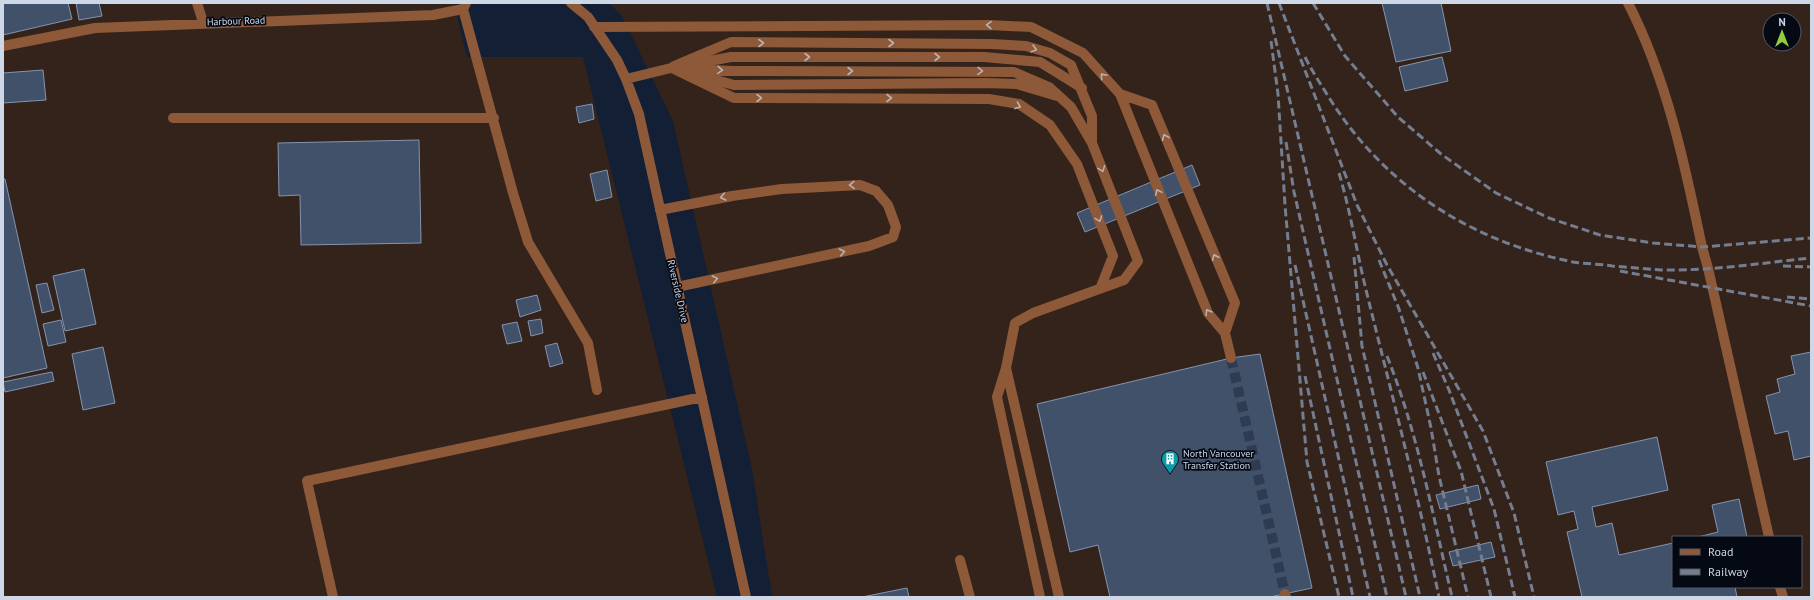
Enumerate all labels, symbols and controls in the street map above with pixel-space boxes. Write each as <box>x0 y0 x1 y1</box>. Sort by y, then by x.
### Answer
north arrow <box>1762 12 1802 52</box>
street label: Harbour Road <box>207 13 265 29</box>
text: N <box>1778 15 1786 29</box>
one-way arrow <box>986 21 992 29</box>
one-way arrow <box>758 39 764 47</box>
one-way arrow <box>888 39 894 48</box>
one-way arrow <box>1031 44 1038 52</box>
one-way arrow <box>804 53 810 61</box>
one-way arrow <box>934 53 940 61</box>
one-way arrow <box>717 66 723 75</box>
one-way arrow <box>847 67 853 75</box>
one-way arrow <box>977 67 983 75</box>
one-way arrow <box>1101 73 1108 80</box>
one-way arrow <box>756 94 762 102</box>
one-way arrow <box>886 94 892 102</box>
one-way arrow <box>1014 101 1021 109</box>
one-way arrow <box>1162 133 1170 140</box>
one-way arrow <box>1097 166 1105 173</box>
one-way arrow <box>849 181 855 190</box>
one-way arrow <box>1155 189 1163 196</box>
one-way arrow <box>720 193 726 201</box>
one-way arrow <box>1094 215 1102 222</box>
one-way arrow <box>839 248 846 256</box>
one-way arrow <box>1212 253 1220 261</box>
street label: Riverside Drive <box>664 258 692 324</box>
one-way arrow <box>712 276 719 284</box>
one-way arrow <box>1206 309 1213 316</box>
place label: North Vancouver Transfer Station <box>1183 447 1254 472</box>
building icon: North Vancouver Transfer Station <box>1160 449 1180 474</box>
legend <box>1672 536 1802 588</box>
text: Road <box>1708 544 1733 559</box>
text: Railway <box>1708 564 1748 579</box>

